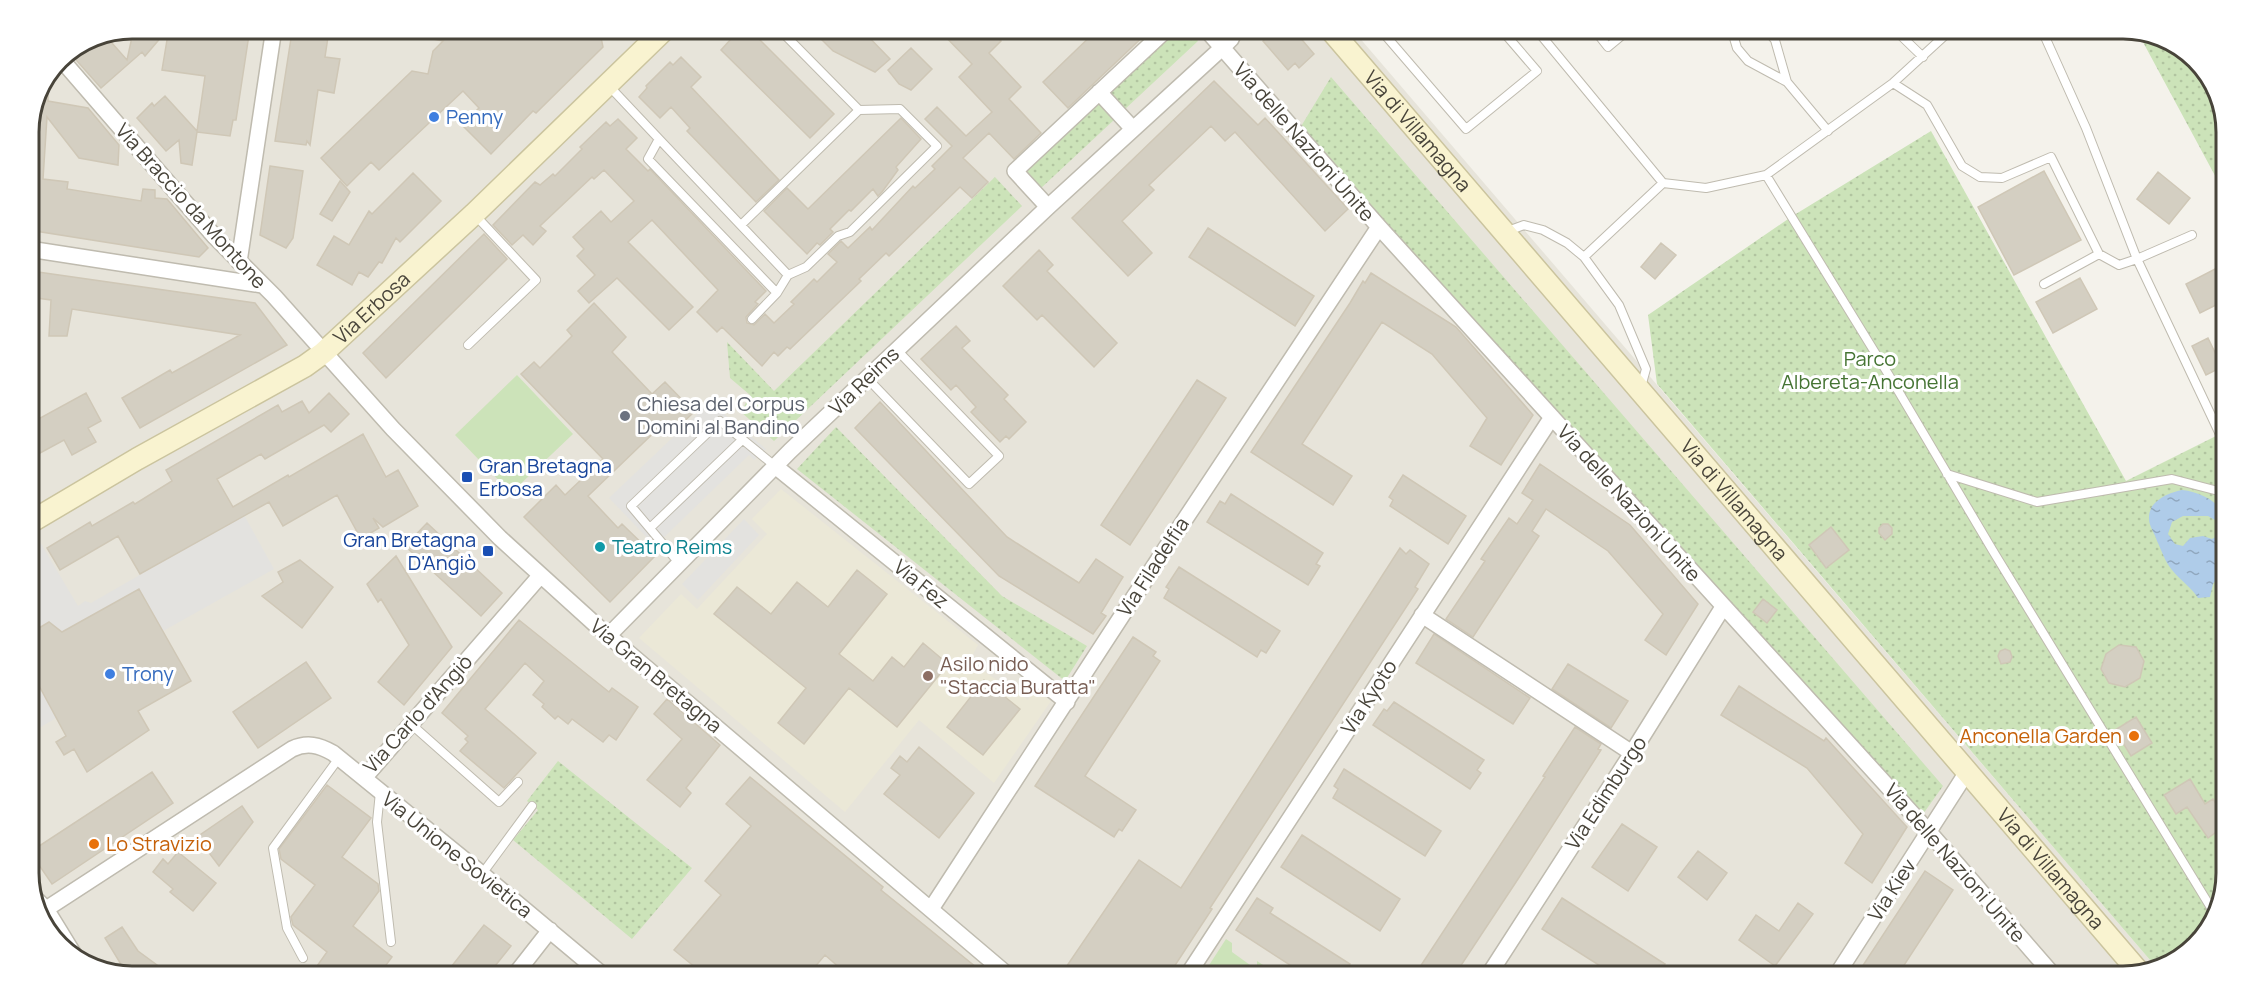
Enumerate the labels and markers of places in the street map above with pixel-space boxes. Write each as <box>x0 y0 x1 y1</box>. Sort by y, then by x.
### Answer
place label: Penny <box>446 103 504 130</box>
marker: Penny <box>427 110 441 124</box>
place label: Chiesa del Corpus Domini al Bandino <box>637 390 805 440</box>
marker: Chiesa del Corpus Domini al Bandino <box>618 409 632 423</box>
place label: Gran Bretagna Erbosa <box>479 452 612 502</box>
marker: Gran Bretagna Erbosa <box>460 470 474 484</box>
place label: Gran Bretagna D'Angiò <box>343 526 476 576</box>
place label: Teatro Reims <box>612 533 732 560</box>
marker: Teatro Reims <box>593 540 607 554</box>
marker: Gran Bretagna D'Angiò <box>481 544 495 558</box>
place label: Asilo nido "Staccia Buratta" <box>940 650 1096 700</box>
place label: Trony <box>122 660 174 687</box>
marker: Trony <box>103 667 117 681</box>
marker: Asilo nido "Staccia Buratta" <box>921 669 935 683</box>
place label: Anconella Garden <box>1960 722 2122 749</box>
marker: Anconella Garden <box>2127 729 2141 743</box>
place label: Lo Stravizio <box>106 830 212 857</box>
marker: Lo Stravizio <box>87 837 101 851</box>

